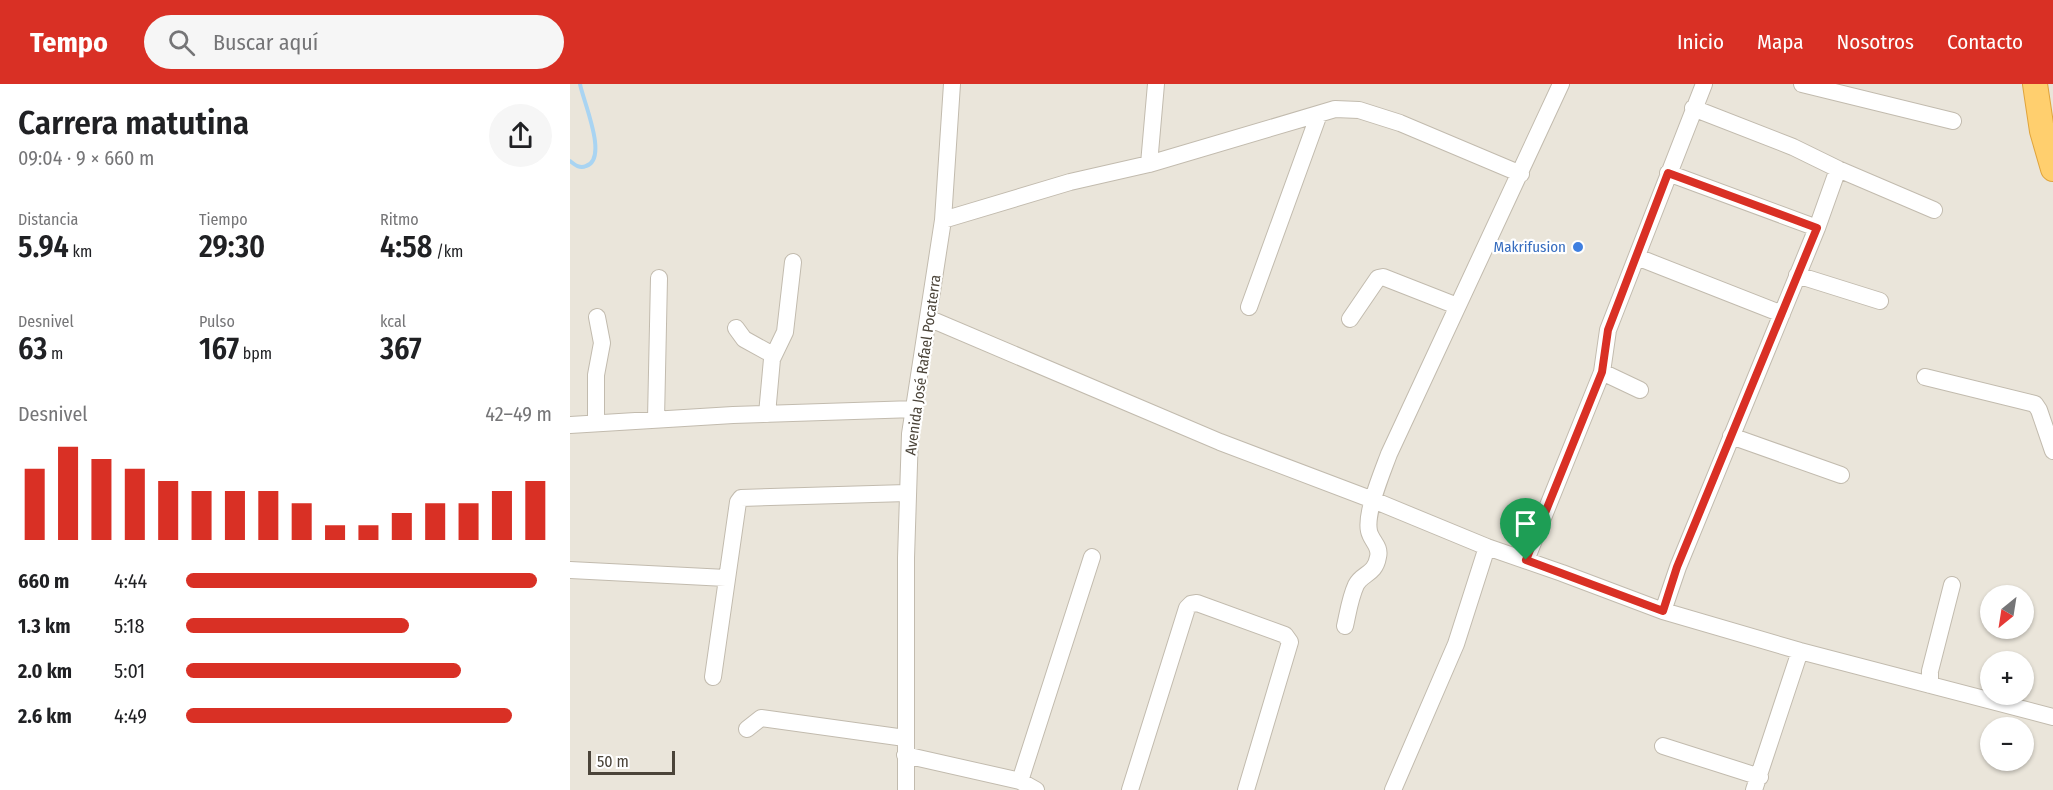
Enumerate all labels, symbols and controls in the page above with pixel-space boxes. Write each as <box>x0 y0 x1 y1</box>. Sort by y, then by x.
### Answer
search box <box>144 15 564 69</box>
text: Tempo <box>30 26 108 59</box>
icon: search <box>165 26 198 59</box>
text: Buscar aquí <box>213 29 318 56</box>
text: Inicio <box>1677 29 1724 55</box>
text: Mapa <box>1757 29 1804 55</box>
text: Nosotros <box>1837 29 1914 55</box>
text: Contacto <box>1947 29 2023 55</box>
text: Carrera matutina <box>18 103 249 143</box>
button: share <box>489 104 552 167</box>
text: 09:04 · 9 × 660 m <box>18 146 154 170</box>
text: Distancia <box>18 210 78 229</box>
text: Tiempo <box>199 210 248 229</box>
text: Ritmo <box>380 210 419 229</box>
text: 5.94 <box>18 229 69 265</box>
text: 29:30 <box>199 229 265 265</box>
text: 4:58 <box>380 229 432 265</box>
place label: Makrifusion <box>1494 238 1566 256</box>
marker: Makrifusion <box>1571 240 1585 254</box>
text: km <box>69 242 92 261</box>
text: /km <box>432 242 463 261</box>
street label: Avenida José Rafael Pocaterra <box>901 274 945 456</box>
text: Desnivel <box>18 312 74 331</box>
text: Pulso <box>199 312 235 331</box>
text: kcal <box>380 312 406 331</box>
text: 63 <box>18 331 47 367</box>
text: 167 <box>199 331 239 367</box>
text: 367 <box>380 331 422 367</box>
text: m <box>47 344 63 363</box>
text: bpm <box>239 344 272 363</box>
text: Desnivel <box>18 402 88 426</box>
text: 42–49 m <box>485 402 552 426</box>
pin <box>1500 498 1551 560</box>
icon: arrive <box>1509 507 1542 540</box>
text: 660 m <box>18 569 69 593</box>
text: 4:44 <box>114 569 147 593</box>
north arrow <box>1980 585 2034 639</box>
map controls <box>1980 585 2034 771</box>
text: 1.3 km <box>18 614 70 638</box>
text: 5:18 <box>114 614 144 638</box>
button: + <box>1980 651 2034 705</box>
text: 2.0 km <box>18 659 72 683</box>
text: 5:01 <box>114 659 145 683</box>
text: 2.6 km <box>18 704 72 728</box>
text: 4:49 <box>114 704 147 728</box>
button: − <box>1980 717 2034 771</box>
scale bar <box>588 748 675 776</box>
text: 50 m <box>597 752 629 771</box>

